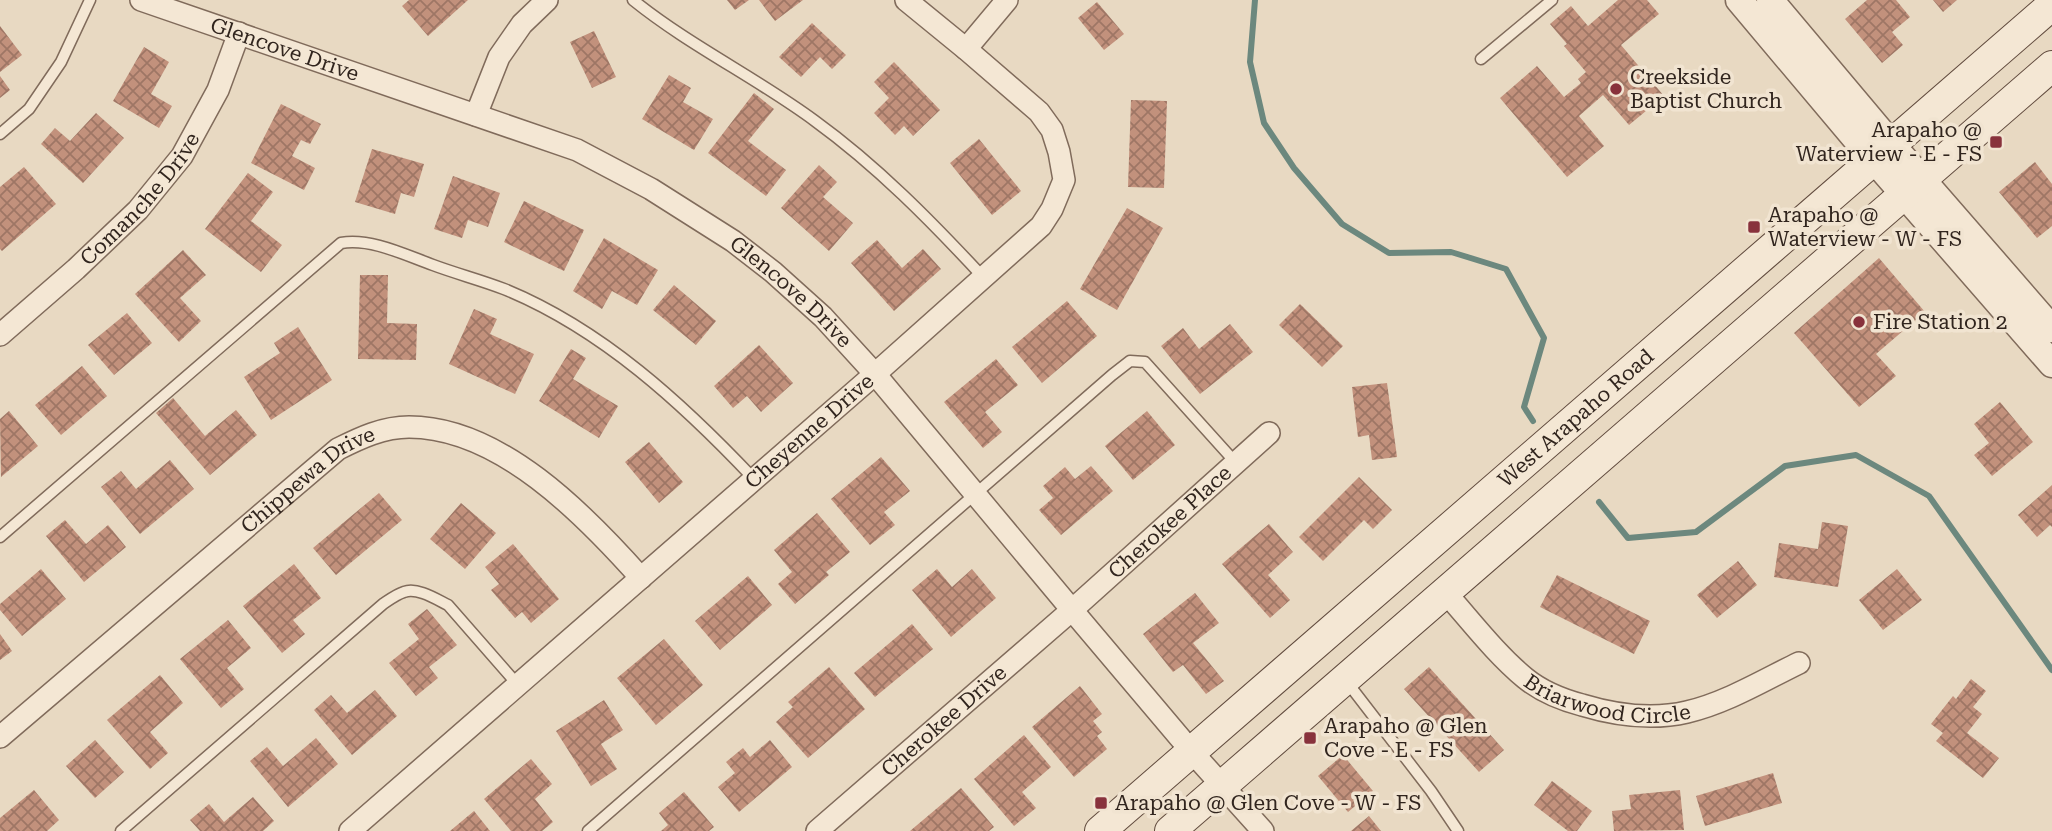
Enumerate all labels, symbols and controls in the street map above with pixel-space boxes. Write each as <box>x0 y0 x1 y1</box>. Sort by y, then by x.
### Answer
street label: Glencove Drive <box>207 13 362 86</box>
place label: Creekside Baptist Church <box>1630 65 1782 113</box>
marker: Creekside Baptist Church <box>1608 81 1624 97</box>
place label: Arapaho @ Waterview - E - FS <box>1796 118 1982 166</box>
street label: Comanche Drive <box>76 129 204 270</box>
marker: Arapaho @ Waterview - E - FS <box>1988 134 2004 150</box>
place label: Arapaho @ Waterview - W - FS <box>1768 203 1962 251</box>
marker: Arapaho @ Waterview - W - FS <box>1746 219 1762 235</box>
street label: Glencove Drive <box>725 231 857 352</box>
place label: Fire Station 2 <box>1873 310 2007 334</box>
marker: Fire Station 2 <box>1851 314 1867 330</box>
street label: West Arapaho Road <box>1493 344 1659 492</box>
street label: Cheyenne Drive <box>740 369 878 493</box>
street label: Chippewa Drive <box>236 422 378 538</box>
street label: Cherokee Place <box>1103 461 1236 583</box>
street label: Cherokee Drive <box>877 660 1011 782</box>
street label: Briarwood Circle <box>1519 669 1693 728</box>
place label: Arapaho @ Glen Cove - E - FS <box>1324 714 1488 762</box>
marker: Arapaho @ Glen Cove - E - FS <box>1302 730 1318 746</box>
place label: Arapaho @ Glen Cove - W - FS <box>1115 791 1421 815</box>
marker: Arapaho @ Glen Cove - W - FS <box>1093 795 1109 811</box>

